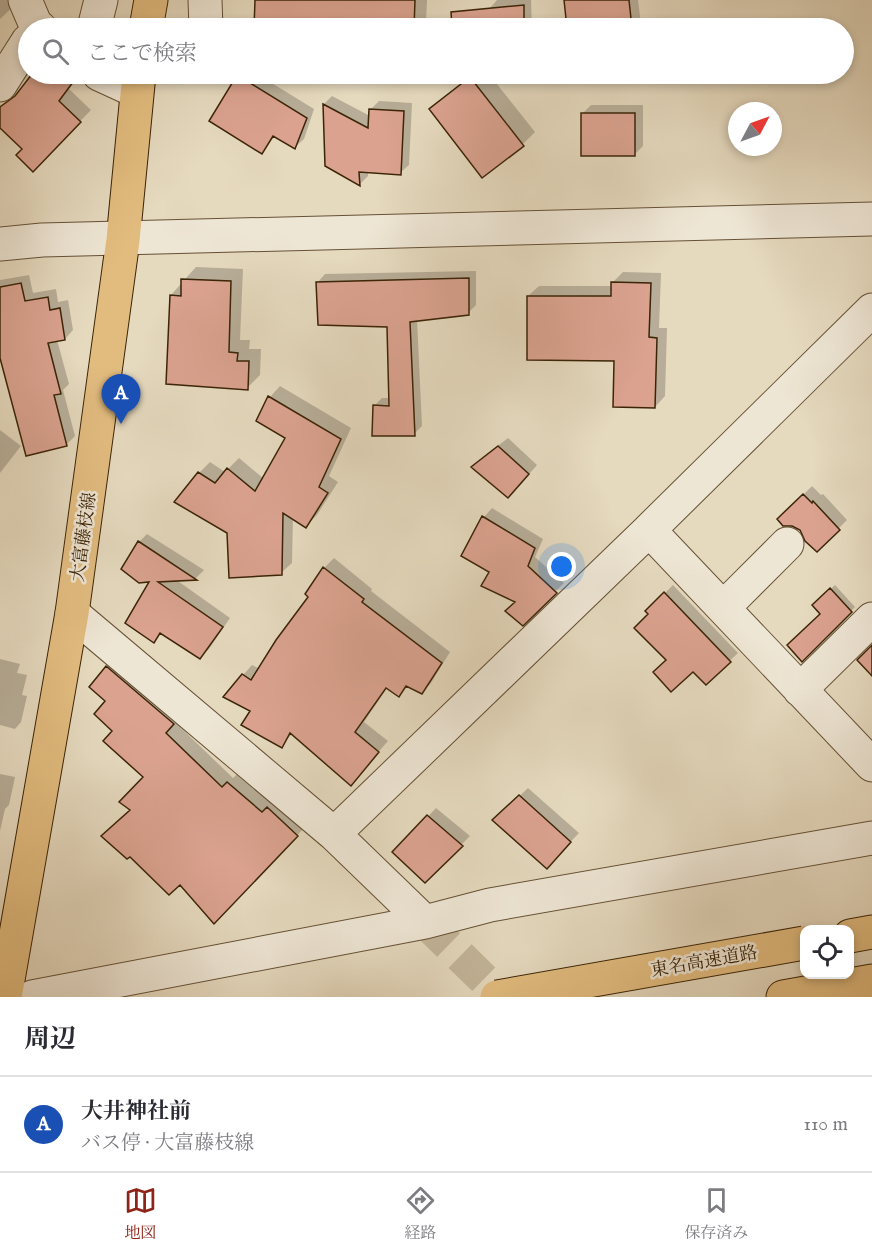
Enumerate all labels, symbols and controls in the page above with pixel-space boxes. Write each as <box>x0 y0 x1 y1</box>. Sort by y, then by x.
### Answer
search box <box>18 18 854 84</box>
icon: search <box>39 35 72 68</box>
text: ここで検索 <box>87 40 197 68</box>
north arrow <box>728 102 782 156</box>
pin: A <box>102 374 140 424</box>
street label: 大富藤枝線 <box>67 491 102 583</box>
your location <box>547 552 576 581</box>
map controls <box>800 925 854 979</box>
button: locate <box>800 925 854 979</box>
street label: 東名高速道路 <box>649 942 759 983</box>
text: 周辺 <box>24 1023 76 1056</box>
text: 大井神社前 <box>81 1098 191 1126</box>
text: A <box>37 1112 50 1137</box>
text: 110 m <box>804 1112 848 1137</box>
text: バス停 · 大富藤枝線 <box>81 1131 254 1156</box>
tab: 地図 <box>124 1184 157 1244</box>
tab: 経路 <box>404 1184 437 1244</box>
tab: 保存済み <box>684 1184 748 1244</box>

